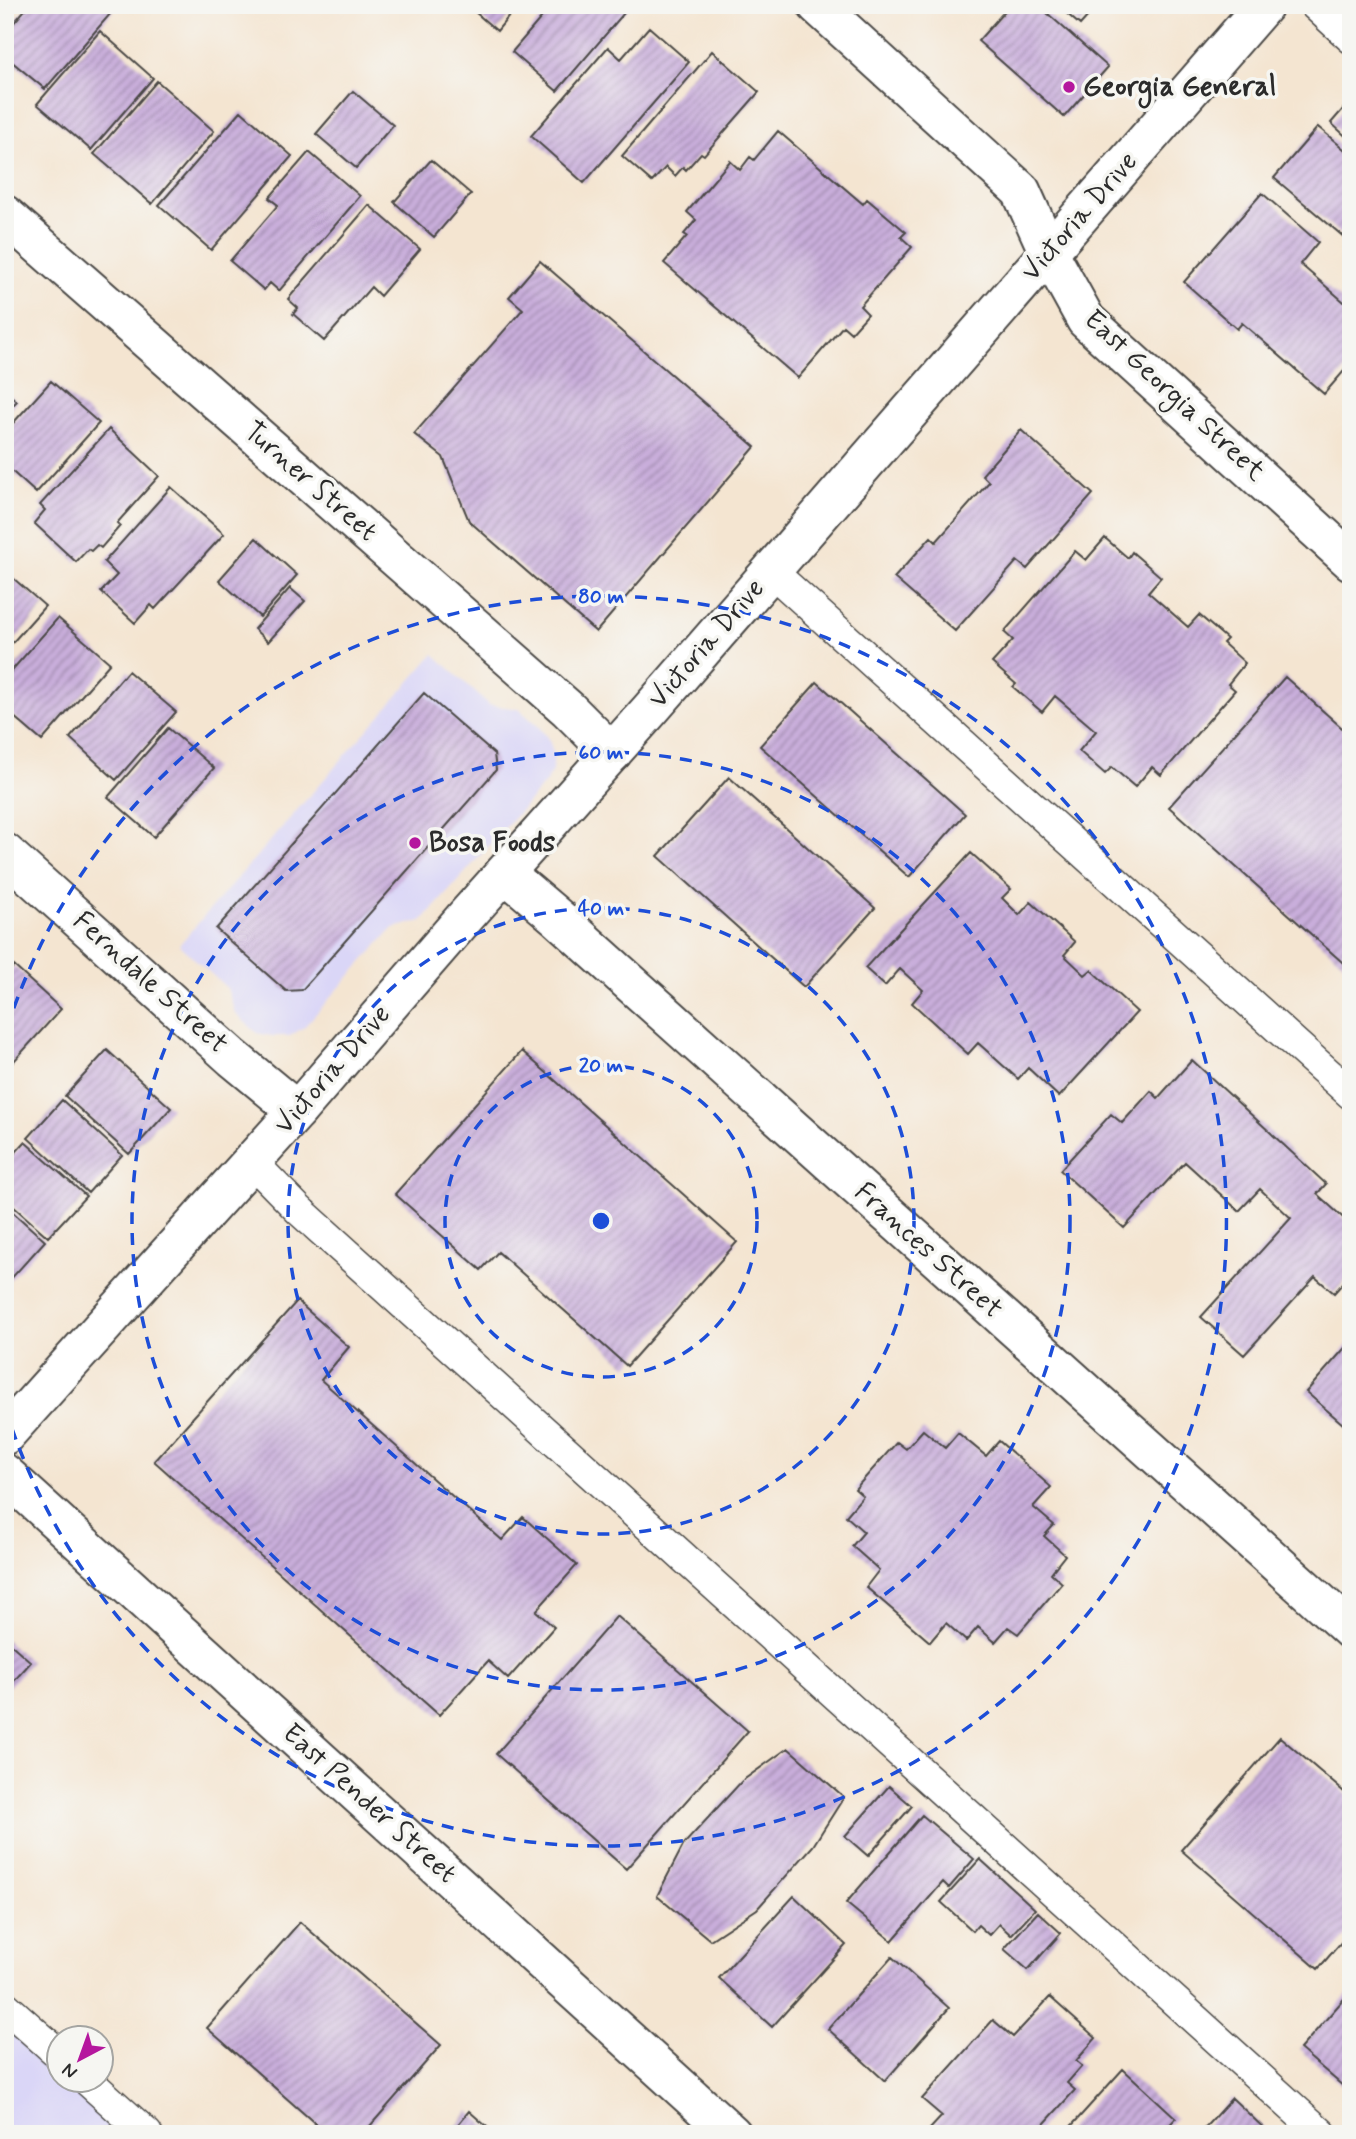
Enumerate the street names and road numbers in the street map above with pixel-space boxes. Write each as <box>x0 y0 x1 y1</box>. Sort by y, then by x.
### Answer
street label: Victoria Drive <box>1013 144 1147 290</box>
street label: East Georgia Street <box>1074 302 1273 492</box>
street label: Turner Street <box>235 414 385 550</box>
street label: Victoria Drive <box>640 571 774 717</box>
street label: Ferndale Street <box>64 903 236 1063</box>
street label: Victoria Drive <box>266 997 400 1143</box>
street label: Frances Street <box>846 1174 1010 1328</box>
street label: East Pender Street <box>274 1716 464 1892</box>

